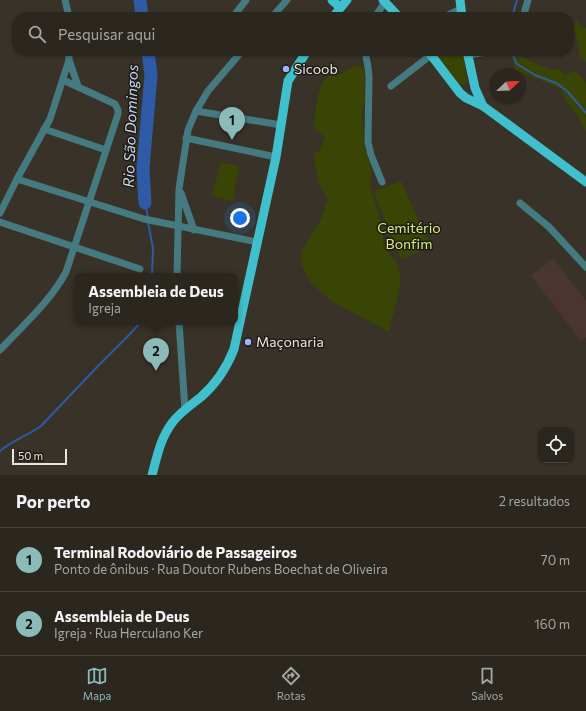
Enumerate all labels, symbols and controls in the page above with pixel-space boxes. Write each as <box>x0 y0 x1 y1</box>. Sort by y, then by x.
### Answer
search box <box>12 12 574 56</box>
icon: search <box>26 23 48 45</box>
text: Pesquisar aqui <box>58 25 155 43</box>
place label: Sicoob <box>294 60 338 77</box>
water label: Rio São Domingos <box>119 64 141 188</box>
marker: Sicoob <box>281 64 291 74</box>
north arrow <box>490 68 526 104</box>
pin: 1 <box>219 107 245 140</box>
your location <box>230 208 250 228</box>
park label: Cemitério Bonfim <box>377 219 441 252</box>
popup <box>74 273 238 325</box>
text: Assembleia de Deus <box>88 282 224 300</box>
text: Igreja <box>88 300 121 316</box>
place label: Maçonaria <box>256 333 324 350</box>
marker: Maçonaria <box>243 337 253 347</box>
pin: 2 <box>143 338 169 371</box>
map controls <box>538 427 574 463</box>
button: locate <box>538 427 574 463</box>
scale bar <box>12 447 67 466</box>
text: 50 m <box>18 449 43 462</box>
text: Por perto <box>16 491 91 512</box>
text: 2 resultados <box>499 493 570 509</box>
text: Terminal Rodoviário de Passageiros <box>54 543 297 561</box>
text: 1 <box>26 552 32 568</box>
text: 70 m <box>541 552 570 568</box>
text: Ponto de ônibus · Rua Doutor Rubens Boechat de Oliveira <box>54 561 388 577</box>
text: Assembleia de Deus <box>54 607 190 625</box>
text: 2 <box>25 616 33 632</box>
text: 160 m <box>534 616 570 632</box>
text: Igreja · Rua Herculano Ker <box>54 625 203 641</box>
tab: Mapa <box>83 665 111 702</box>
tab: Rotas <box>277 665 306 702</box>
tab: Salvos <box>471 665 503 702</box>

